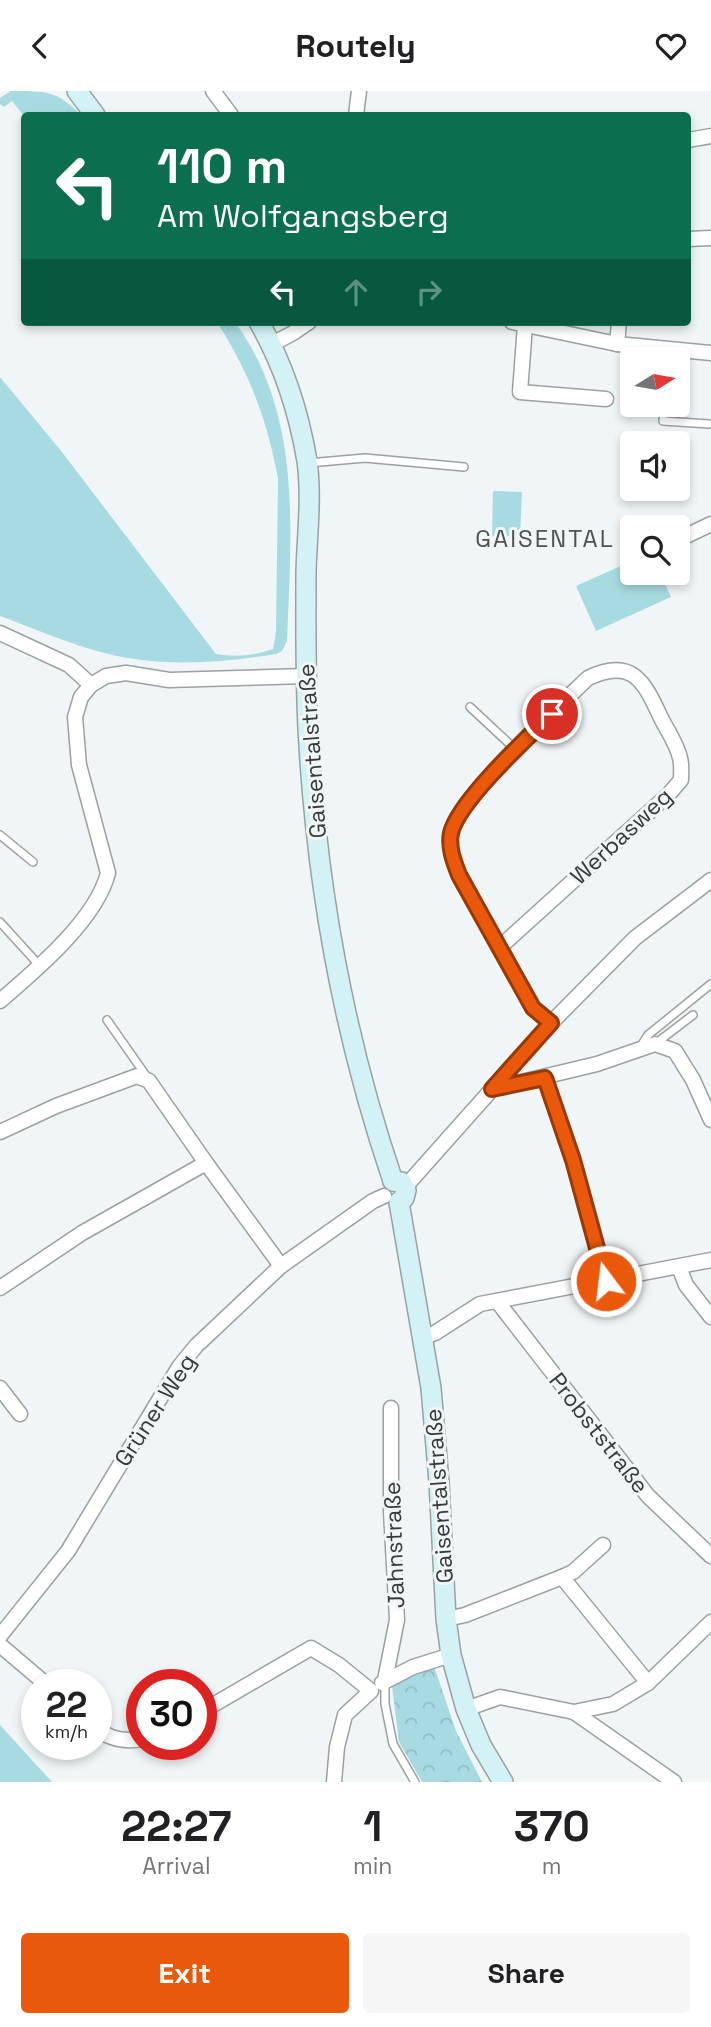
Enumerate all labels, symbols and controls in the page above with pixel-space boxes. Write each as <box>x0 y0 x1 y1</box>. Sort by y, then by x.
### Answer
text: Routely <box>295 26 416 66</box>
icon: back <box>21 27 59 65</box>
icon: heart <box>652 27 690 65</box>
text: 110 m <box>157 135 287 197</box>
icon: left <box>42 140 133 231</box>
text: Am Wolfgangsberg <box>157 196 449 236</box>
icon: left <box>264 273 302 311</box>
icon: ahead <box>337 273 375 311</box>
icon: right <box>410 273 448 311</box>
north arrow <box>620 347 690 417</box>
map controls <box>620 347 690 585</box>
button: sound <box>620 431 690 501</box>
button: search <box>620 515 690 585</box>
district label: GAISENTAL <box>475 523 615 554</box>
street label: Gaisentalstraße <box>291 663 333 839</box>
pin <box>522 684 582 744</box>
icon: arrive <box>533 695 571 733</box>
street label: Werbasweg <box>564 781 678 891</box>
position arrow <box>569 1244 643 1318</box>
street label: Grüner Weg <box>107 1348 203 1472</box>
street label: Probststraße <box>542 1366 656 1500</box>
street label: Gaisentalstraße <box>418 1408 460 1584</box>
street label: Jahnstraße <box>377 1481 411 1609</box>
speed limit sign: 30 <box>126 1669 217 1760</box>
text: 22 <box>46 1683 87 1727</box>
text: km/h <box>45 1720 88 1743</box>
text: 22:27 <box>121 1800 232 1853</box>
text: 1 <box>363 1800 382 1853</box>
text: 370 <box>514 1800 590 1853</box>
text: Arrival <box>142 1851 211 1881</box>
text: min <box>353 1851 392 1881</box>
text: m <box>542 1851 562 1881</box>
button: Exit <box>21 1933 349 2013</box>
button: Share <box>363 1933 690 2013</box>

